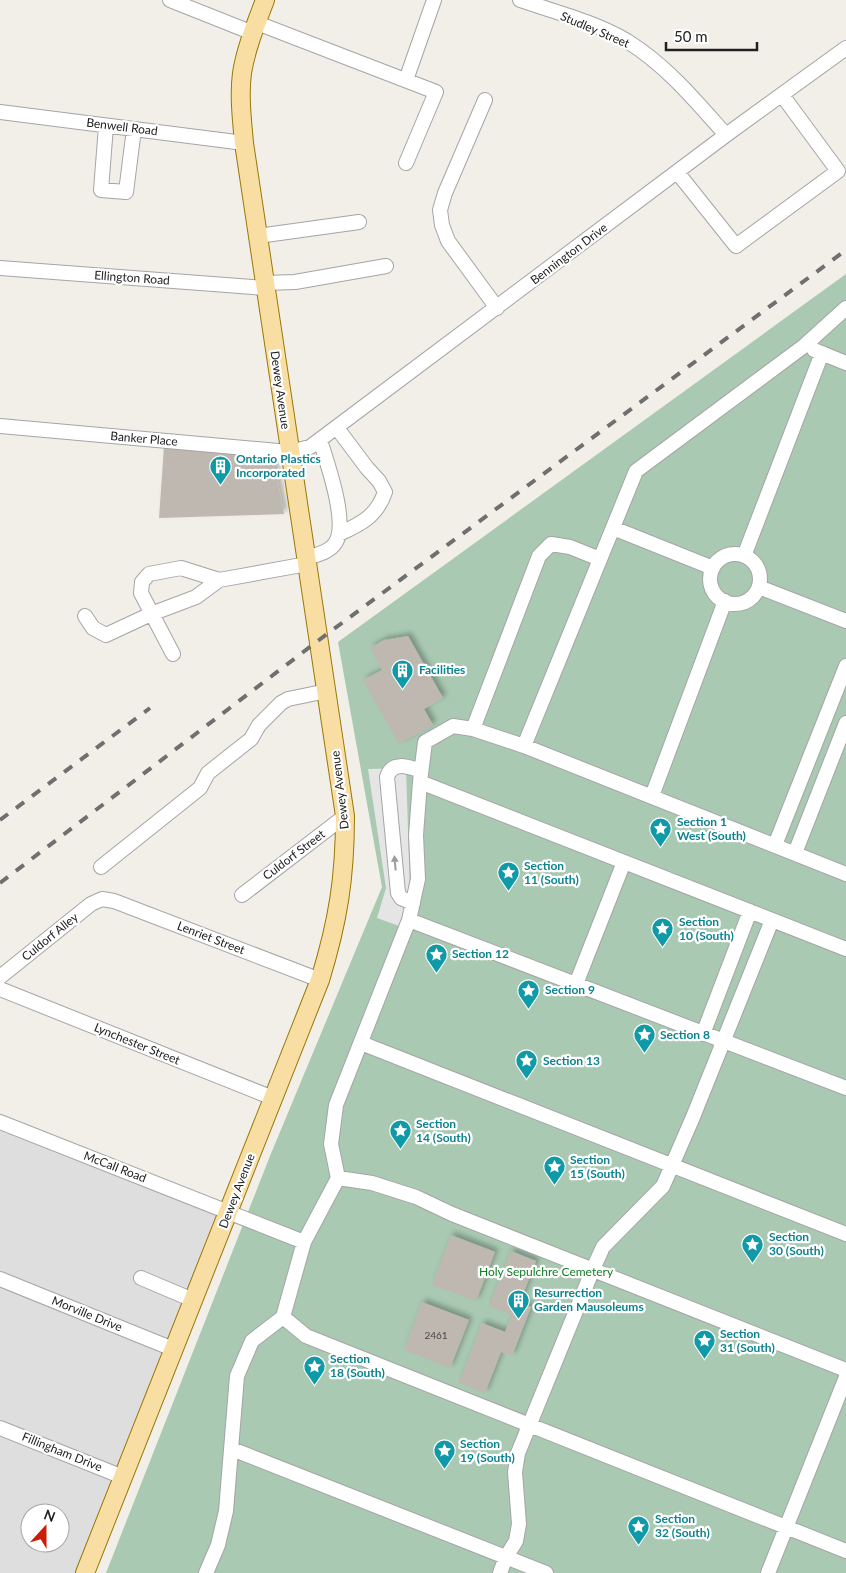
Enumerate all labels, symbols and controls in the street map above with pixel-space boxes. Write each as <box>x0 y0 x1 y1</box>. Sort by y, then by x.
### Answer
street label: Studley Street <box>558 8 633 51</box>
scale bar <box>666 20 757 52</box>
text: 50 m <box>674 27 708 45</box>
street label: Benwell Road <box>86 115 159 138</box>
street label: Bennington Drive <box>527 220 610 287</box>
street label: Ellington Road <box>94 267 170 288</box>
street label: Dewey Avenue <box>268 350 293 430</box>
street label: Banker Place <box>110 428 178 449</box>
place label: Ontario Plastics Incorporated <box>236 451 321 480</box>
building icon: Ontario Plastics Incorporated <box>208 454 232 485</box>
building icon: Facilities <box>391 658 415 689</box>
place label: Facilities <box>419 662 465 677</box>
street label: Dewey Avenue <box>327 750 352 830</box>
place label: Section 1 West (South) <box>677 814 746 843</box>
place icon: Section 1 West (South) <box>649 817 673 848</box>
street label: Culdorf Street <box>260 826 328 883</box>
one-way arrow <box>391 855 399 871</box>
place label: Section 11 (South) <box>524 858 579 887</box>
place icon: Section 11 (South) <box>496 861 520 892</box>
street label: Culdorf Alley <box>18 909 82 964</box>
place label: Section 10 (South) <box>679 914 734 943</box>
place icon: Section 10 (South) <box>651 917 675 948</box>
street label: Lenriet Street <box>175 918 248 958</box>
place icon: Section 12 <box>424 942 448 973</box>
place label: Section 12 <box>452 946 509 961</box>
place icon: Section 9 <box>517 978 541 1009</box>
place label: Section 9 <box>545 982 595 997</box>
street label: Lynchester Street <box>92 1019 183 1068</box>
place icon: Section 8 <box>632 1023 656 1054</box>
place label: Section 8 <box>660 1027 710 1042</box>
place icon: Section 13 <box>515 1049 539 1080</box>
place label: Section 13 <box>543 1053 600 1068</box>
place label: Section 14 (South) <box>416 1116 471 1145</box>
place icon: Section 14 (South) <box>388 1119 412 1150</box>
street label: McCall Road <box>82 1148 149 1185</box>
street label: Dewey Avenue <box>215 1151 258 1230</box>
place label: Section 15 (South) <box>570 1152 625 1181</box>
place icon: Section 15 (South) <box>542 1155 566 1186</box>
place label: Section 30 (South) <box>769 1229 824 1258</box>
place icon: Section 30 (South) <box>741 1232 765 1263</box>
park label: Holy Sepulchre Cemetery <box>479 1264 614 1279</box>
place label: Resurrection Garden Mausoleums <box>534 1285 644 1314</box>
building icon: Resurrection Garden Mausoleums <box>506 1288 530 1319</box>
street label: Morville Drive <box>50 1293 125 1335</box>
place label: Section 31 (South) <box>720 1326 775 1355</box>
house number: 2461 <box>424 1329 448 1341</box>
place icon: Section 31 (South) <box>692 1329 716 1360</box>
place label: Section 18 (South) <box>330 1351 385 1380</box>
place icon: Section 18 (South) <box>302 1354 326 1385</box>
street label: Fillingham Drive <box>20 1429 105 1474</box>
place label: Section 19 (South) <box>460 1436 515 1465</box>
place icon: Section 19 (South) <box>432 1439 456 1470</box>
north arrow <box>20 1503 70 1553</box>
text: N <box>42 1506 58 1525</box>
place label: Section 32 (South) <box>655 1511 710 1540</box>
place icon: Section 32 (South) <box>627 1514 651 1545</box>

